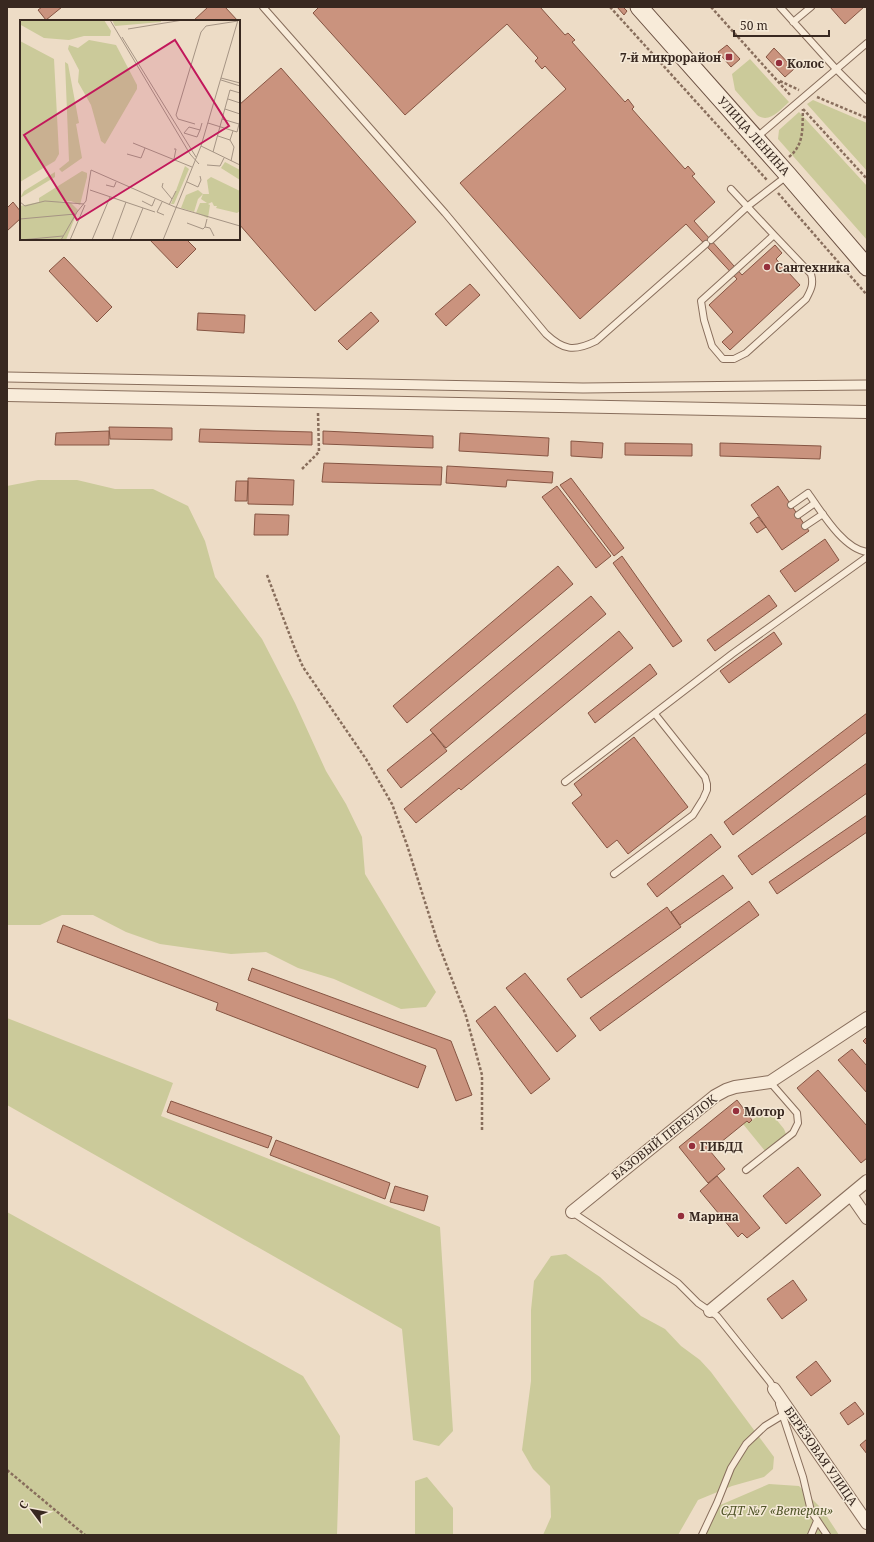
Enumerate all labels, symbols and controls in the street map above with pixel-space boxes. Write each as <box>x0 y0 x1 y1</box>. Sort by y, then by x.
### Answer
scale bar <box>734 12 829 38</box>
text: 50 m <box>740 17 768 34</box>
inset map <box>20 20 240 240</box>
place label: 7-й микрорайон <box>620 49 721 66</box>
marker: 7-й микрорайон <box>724 52 734 62</box>
place label: Колос <box>787 55 824 72</box>
marker: Колос <box>774 58 784 68</box>
street label: УЛИЦА ЛЕНИНА <box>714 93 794 180</box>
place label: Сантехника <box>775 259 850 276</box>
marker: Сантехника <box>762 262 772 272</box>
street label: БАЗОВЫЙ ПЕРЕУЛОК <box>608 1090 721 1184</box>
place label: Мотор <box>744 1103 785 1120</box>
marker: Мотор <box>731 1106 741 1116</box>
place label: ГИБДД <box>700 1138 743 1155</box>
marker: ГИБДД <box>687 1141 697 1151</box>
place label: Марина <box>689 1208 739 1225</box>
marker: Марина <box>676 1211 686 1221</box>
street label: БЕРЁЗОВАЯ УЛИЦА <box>780 1403 862 1509</box>
north arrow <box>12 1490 52 1530</box>
text: С <box>15 1497 31 1511</box>
park label: СДТ №7 «Ветеран» <box>721 1502 833 1519</box>

